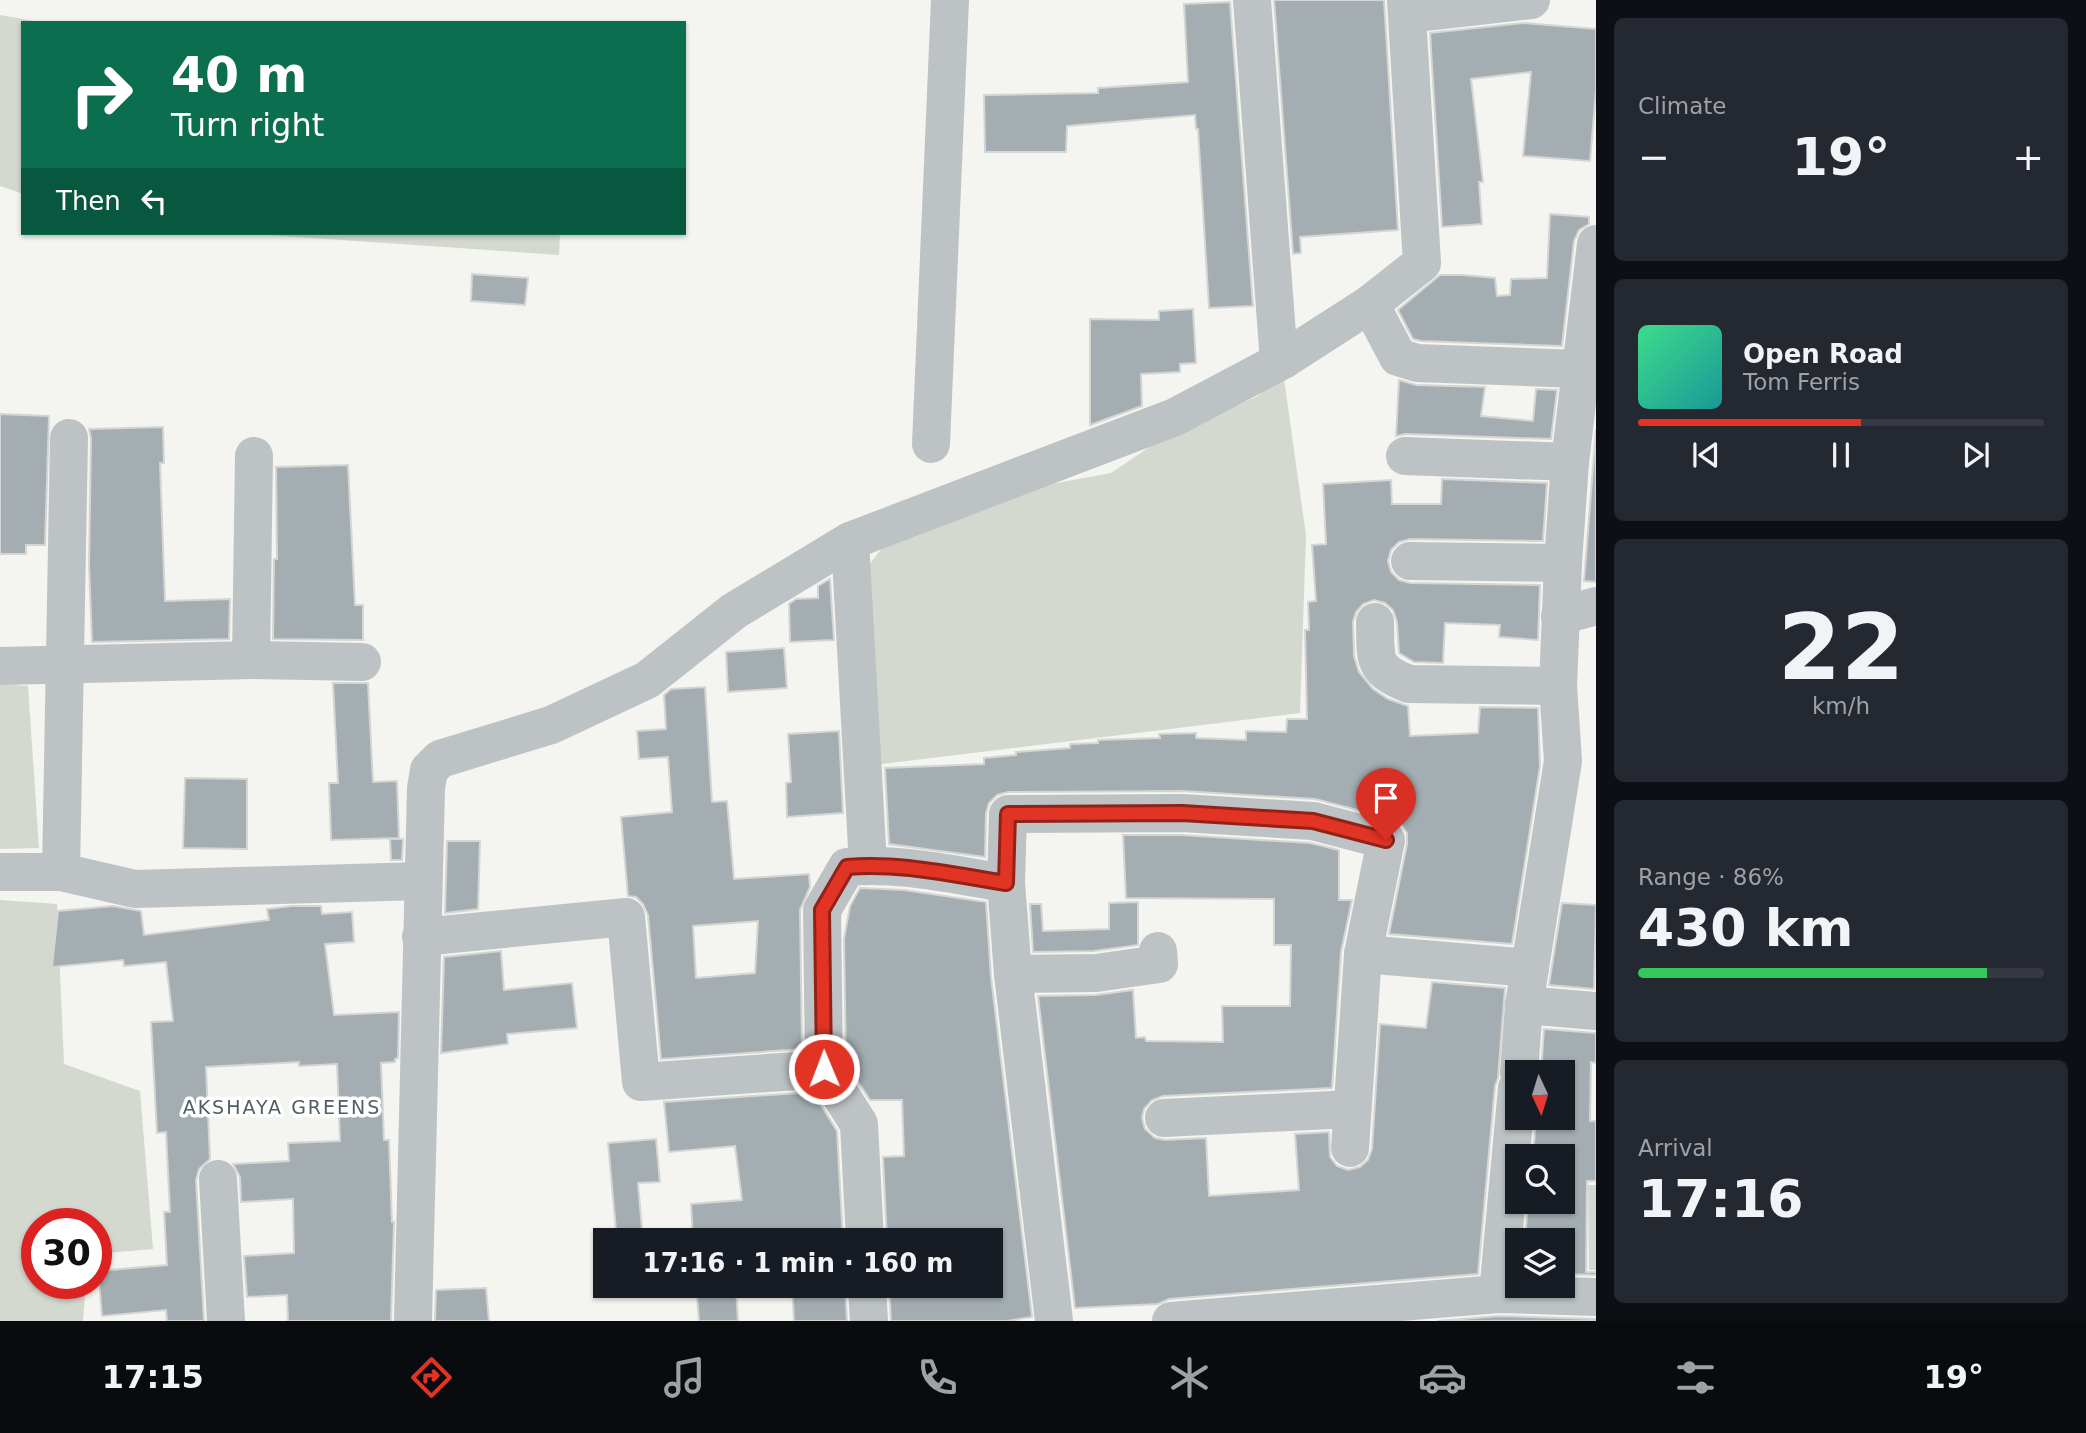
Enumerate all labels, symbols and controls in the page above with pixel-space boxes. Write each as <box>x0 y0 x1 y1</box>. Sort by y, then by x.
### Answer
text: 40 m <box>171 47 307 104</box>
icon: right <box>56 49 147 140</box>
text: Climate <box>1638 93 1727 119</box>
text: Turn right <box>171 106 324 144</box>
text: 19° <box>1792 127 1890 187</box>
text: − <box>1638 135 1670 179</box>
text: + <box>2012 135 2044 179</box>
icon: left <box>135 182 173 220</box>
text: Then <box>56 186 121 216</box>
text: Open Road <box>1743 339 1903 369</box>
text: Tom Ferris <box>1743 369 1860 395</box>
icon: previous <box>1687 436 1725 474</box>
icon: pause <box>1822 436 1860 474</box>
icon: next <box>1957 436 1995 474</box>
text: 22 <box>1778 595 1904 700</box>
text: km/h <box>1812 693 1870 719</box>
pin <box>1356 768 1416 840</box>
icon: arrive <box>1367 779 1405 817</box>
text: Range · 86% <box>1638 864 1784 890</box>
text: 430 km <box>1638 898 1853 958</box>
position arrow <box>787 1032 861 1106</box>
north arrow <box>1505 1060 1575 1130</box>
map controls <box>1505 1060 1575 1298</box>
district label: AKSHAYA GREENS <box>183 1096 381 1118</box>
text: Arrival <box>1638 1135 1713 1161</box>
button: search <box>1505 1144 1575 1214</box>
text: 17:16 <box>1638 1169 1804 1229</box>
speed limit sign: 30 <box>21 1208 112 1299</box>
button: layers <box>1505 1228 1575 1298</box>
text: 17:16 · 1 min · 160 m <box>643 1248 953 1278</box>
icon: directions <box>407 1353 456 1402</box>
icon: music <box>660 1353 709 1402</box>
icon: phone <box>913 1353 962 1402</box>
icon: climate <box>1165 1353 1214 1402</box>
icon: car <box>1418 1353 1467 1402</box>
icon: filters <box>1671 1353 1720 1402</box>
text: 17:15 <box>102 1358 204 1396</box>
text: 19° <box>1924 1358 1984 1396</box>

